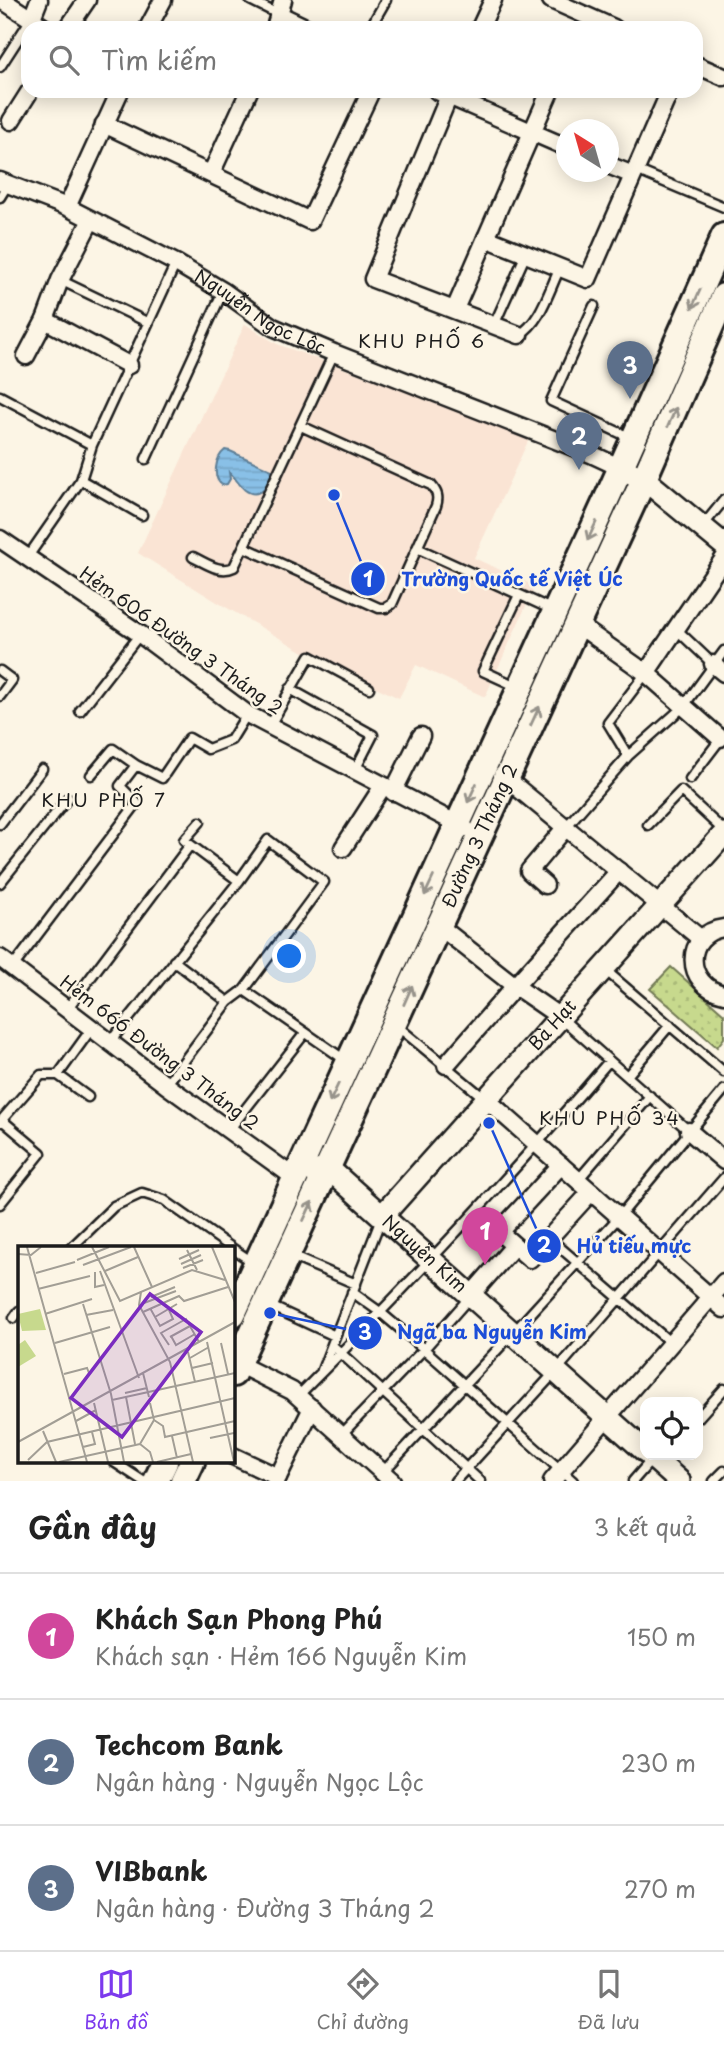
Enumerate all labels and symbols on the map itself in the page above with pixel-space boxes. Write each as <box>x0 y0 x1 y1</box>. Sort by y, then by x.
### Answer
north arrow <box>556 119 619 182</box>
street label: Nguyễn Ngọc Lộc <box>190 262 330 360</box>
one-way arrow <box>689 287 702 309</box>
district label: KHU PHỐ 6 <box>358 326 486 354</box>
pin: 3 <box>607 341 653 399</box>
one-way arrow <box>666 406 679 428</box>
pin: 2 <box>556 412 602 470</box>
one-way arrow <box>585 520 598 541</box>
street label: Hẻm 606 Đường 3 Tháng 2 <box>75 559 289 720</box>
callout: Trường Quốc tế Việt Úc <box>351 559 638 599</box>
text: 1 <box>363 562 373 594</box>
text: Trường Quốc tế Việt Úc <box>401 564 623 592</box>
one-way arrow <box>529 706 542 727</box>
street label: Đường 3 Tháng 2 <box>434 759 523 912</box>
one-way arrow <box>465 782 478 803</box>
district label: KHU PHỐ 7 <box>41 785 167 813</box>
one-way arrow <box>422 875 435 896</box>
your location <box>272 939 306 973</box>
street label: Hẻm 666 Đường 3 Tháng 2 <box>55 968 265 1136</box>
one-way arrow <box>401 985 415 1006</box>
street label: Bà Hạt <box>521 993 582 1056</box>
one-way arrow <box>327 1082 340 1103</box>
district label: KHU PHỐ 34 <box>539 1103 681 1131</box>
one-way arrow <box>302 1201 315 1222</box>
pin: 1 <box>462 1207 508 1265</box>
street label: Nguyễn Kim <box>377 1208 474 1298</box>
callout: Hủ tiếu mực <box>527 1226 705 1266</box>
text: 2 <box>537 1228 552 1260</box>
text: Hủ tiếu mực <box>577 1231 691 1259</box>
inset map <box>18 1246 234 1464</box>
callout: Ngã ba Nguyễn Kim <box>348 1313 602 1353</box>
text: 3 <box>358 1315 372 1347</box>
text: Ngã ba Nguyễn Kim <box>397 1317 587 1345</box>

